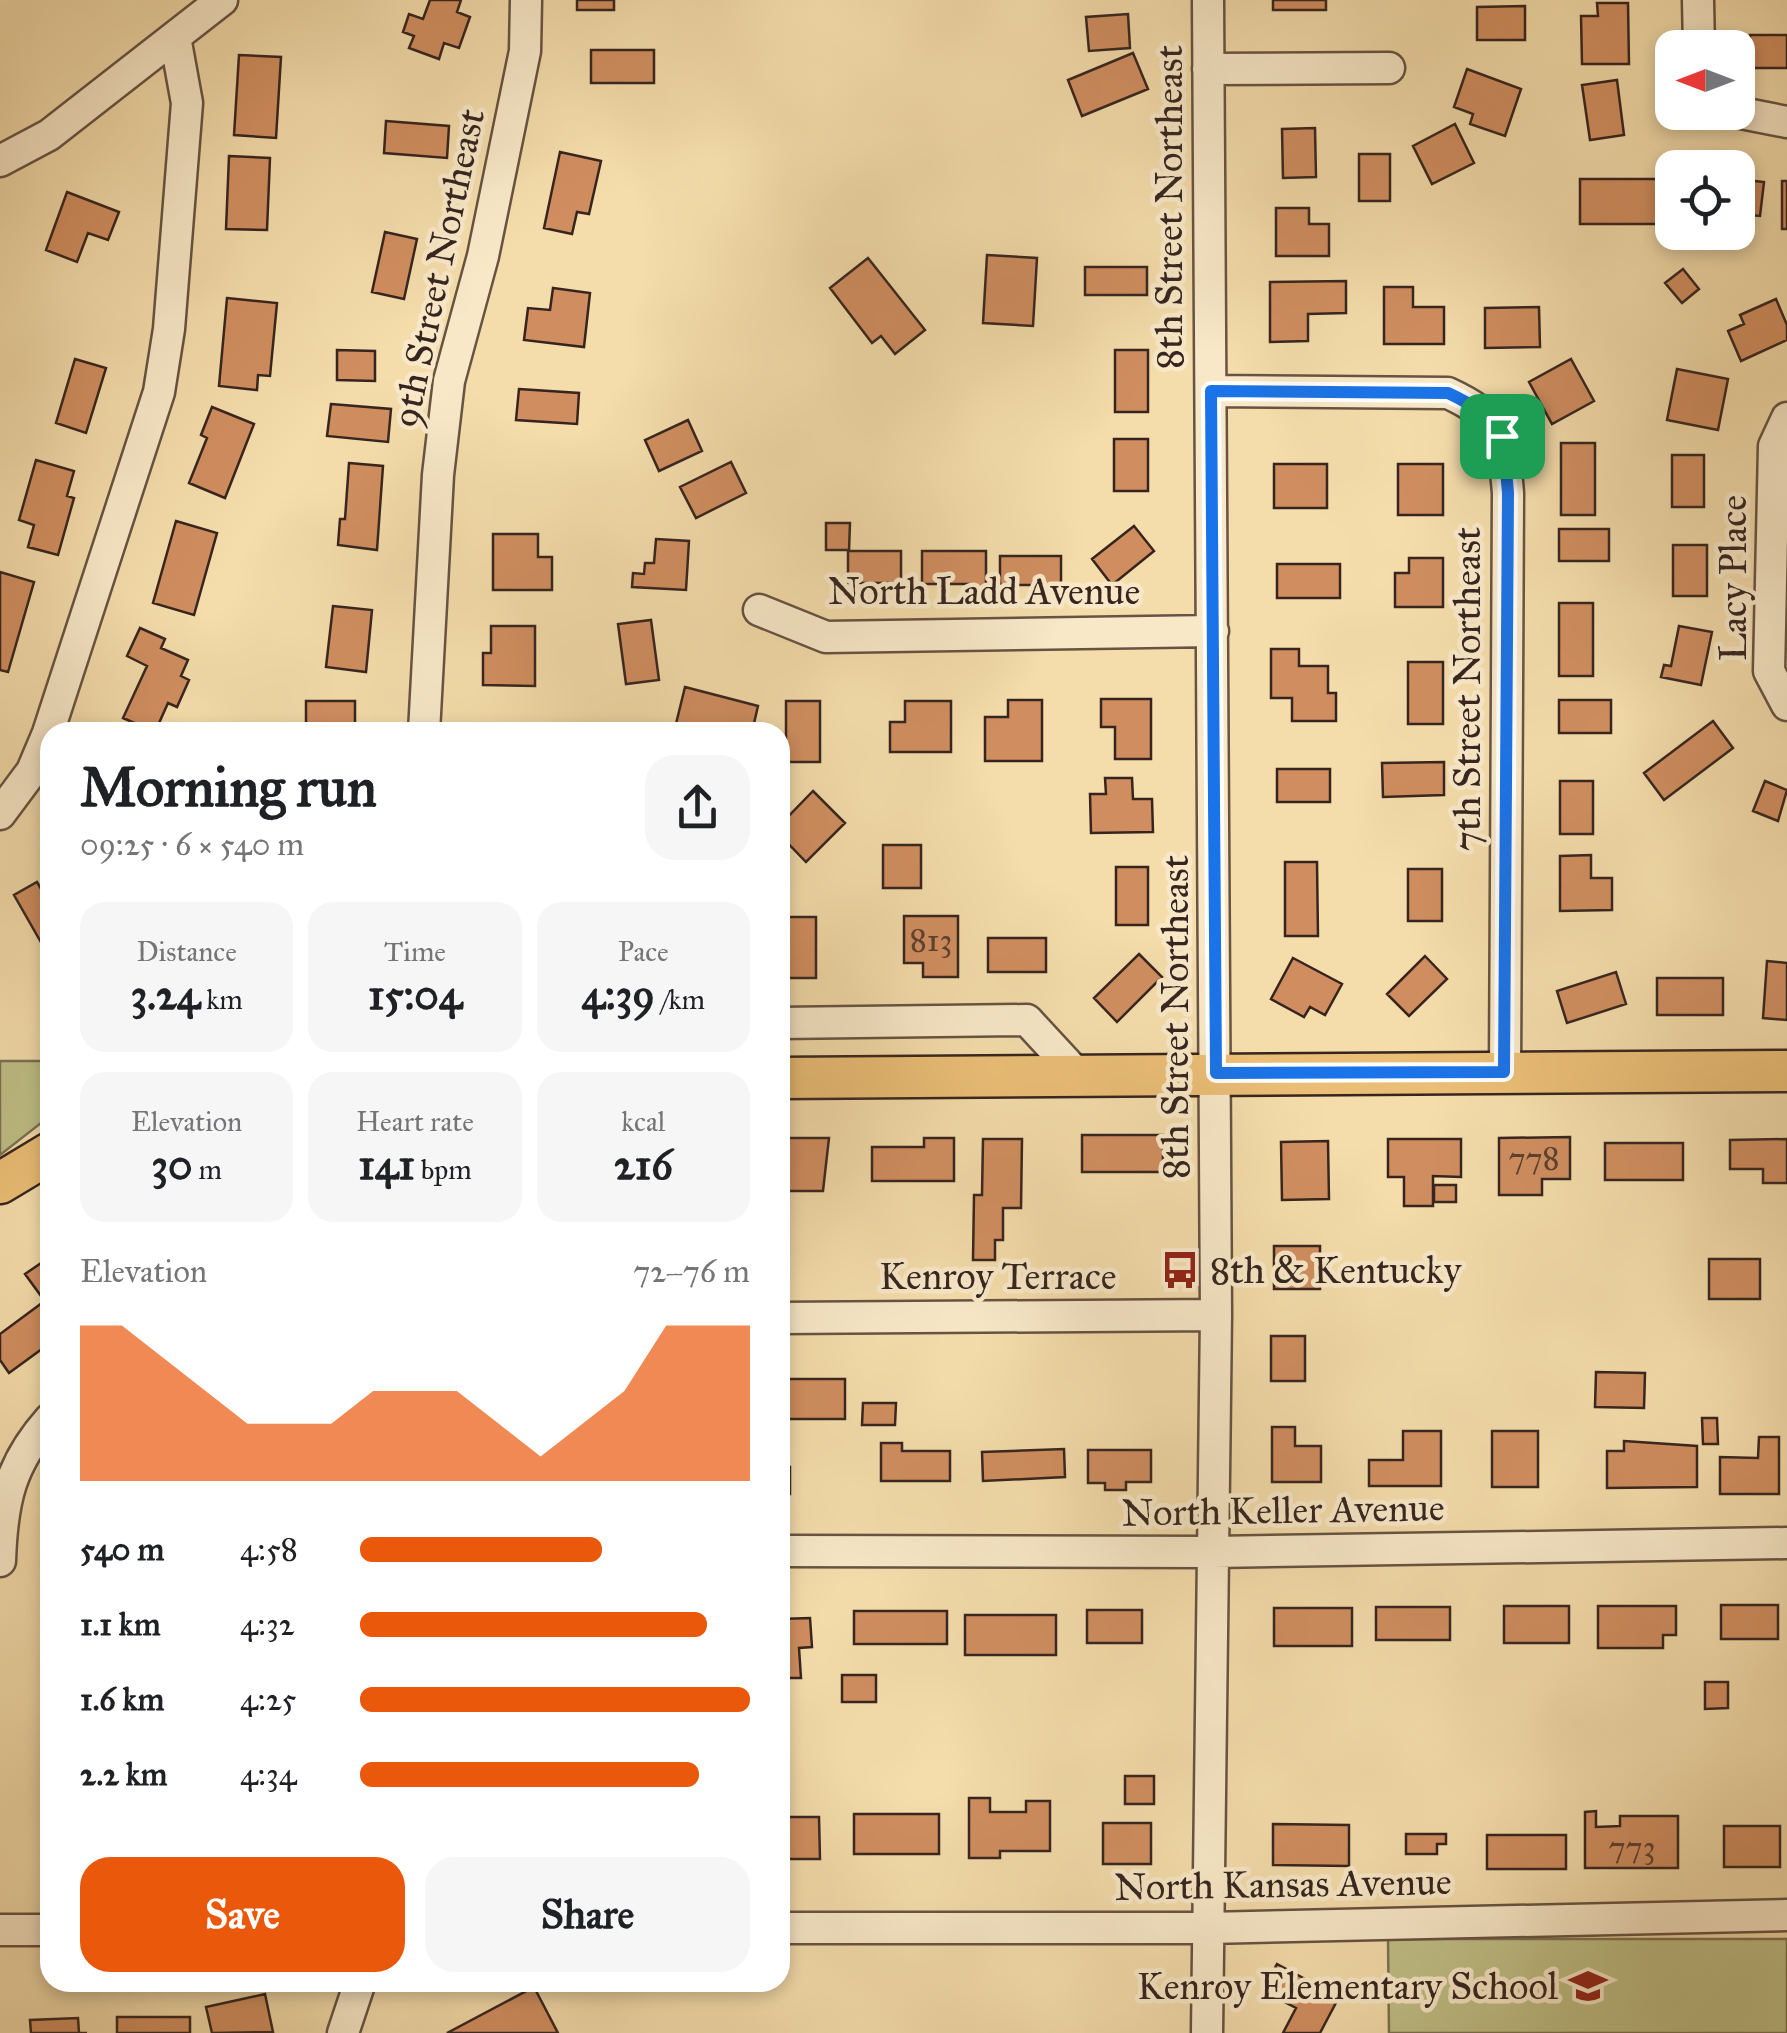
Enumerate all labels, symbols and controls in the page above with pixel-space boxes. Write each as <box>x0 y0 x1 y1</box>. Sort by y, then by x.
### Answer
north arrow <box>1655 30 1755 130</box>
map controls <box>1655 30 1755 250</box>
street label: 8th Street Northeast <box>1146 45 1192 369</box>
street label: 9th Street Northeast <box>382 104 494 432</box>
button: locate <box>1655 150 1755 250</box>
pin <box>1460 394 1545 479</box>
icon: arrive <box>1475 409 1530 464</box>
street label: Lacy Place <box>1710 495 1756 661</box>
street label: 7th Street Northeast <box>1444 527 1490 851</box>
street label: North Ladd Avenue <box>828 568 1140 614</box>
text: Morning run <box>80 754 377 821</box>
button: share <box>645 755 750 860</box>
text: 09:25 · 6 × 540 m <box>80 825 304 864</box>
street label: 8th Street Northeast <box>1152 855 1198 1179</box>
house number: 813 <box>910 921 952 960</box>
text: Distance <box>136 934 237 969</box>
text: Time <box>384 934 446 969</box>
text: Pace <box>618 934 669 969</box>
text: 3.24 <box>131 969 200 1021</box>
text: 15:04 <box>368 969 462 1021</box>
text: 4:39 <box>582 969 655 1021</box>
text: km <box>200 982 243 1017</box>
text: /km <box>655 982 705 1017</box>
text: Elevation <box>131 1104 242 1139</box>
text: Heart rate <box>356 1104 474 1139</box>
text: kcal <box>621 1104 665 1139</box>
text: 30 <box>151 1139 193 1191</box>
text: 141 <box>358 1139 415 1191</box>
text: 216 <box>614 1139 673 1191</box>
house number: 778 <box>1508 1139 1560 1178</box>
text: m <box>193 1152 222 1187</box>
text: bpm <box>415 1152 472 1187</box>
place label: 8th & Kentucky <box>1210 1247 1462 1293</box>
bus stop icon: 8th & Kentucky <box>1159 1249 1201 1291</box>
text: Elevation <box>80 1252 207 1291</box>
text: 72–76 m <box>633 1252 750 1291</box>
street label: Kenroy Terrace <box>879 1253 1117 1299</box>
street label: North Keller Avenue <box>1121 1484 1445 1536</box>
text: 540 m <box>80 1530 164 1569</box>
text: 4:58 <box>240 1530 298 1569</box>
text: 1.1 km <box>80 1605 161 1644</box>
text: 4:32 <box>240 1605 294 1644</box>
text: 1.6 km <box>80 1680 164 1719</box>
text: 4:25 <box>240 1680 296 1719</box>
text: 2.2 km <box>80 1755 168 1794</box>
text: 4:34 <box>240 1755 297 1794</box>
house number: 773 <box>1609 1828 1655 1867</box>
button: Save <box>80 1857 405 1972</box>
button: Share <box>425 1857 750 1972</box>
street label: North Kansas Avenue <box>1114 1858 1452 1910</box>
place label: Kenroy Elementary School <box>1137 1963 1559 2009</box>
school or university icon: Kenroy Elementary School <box>1567 1965 1609 2007</box>

